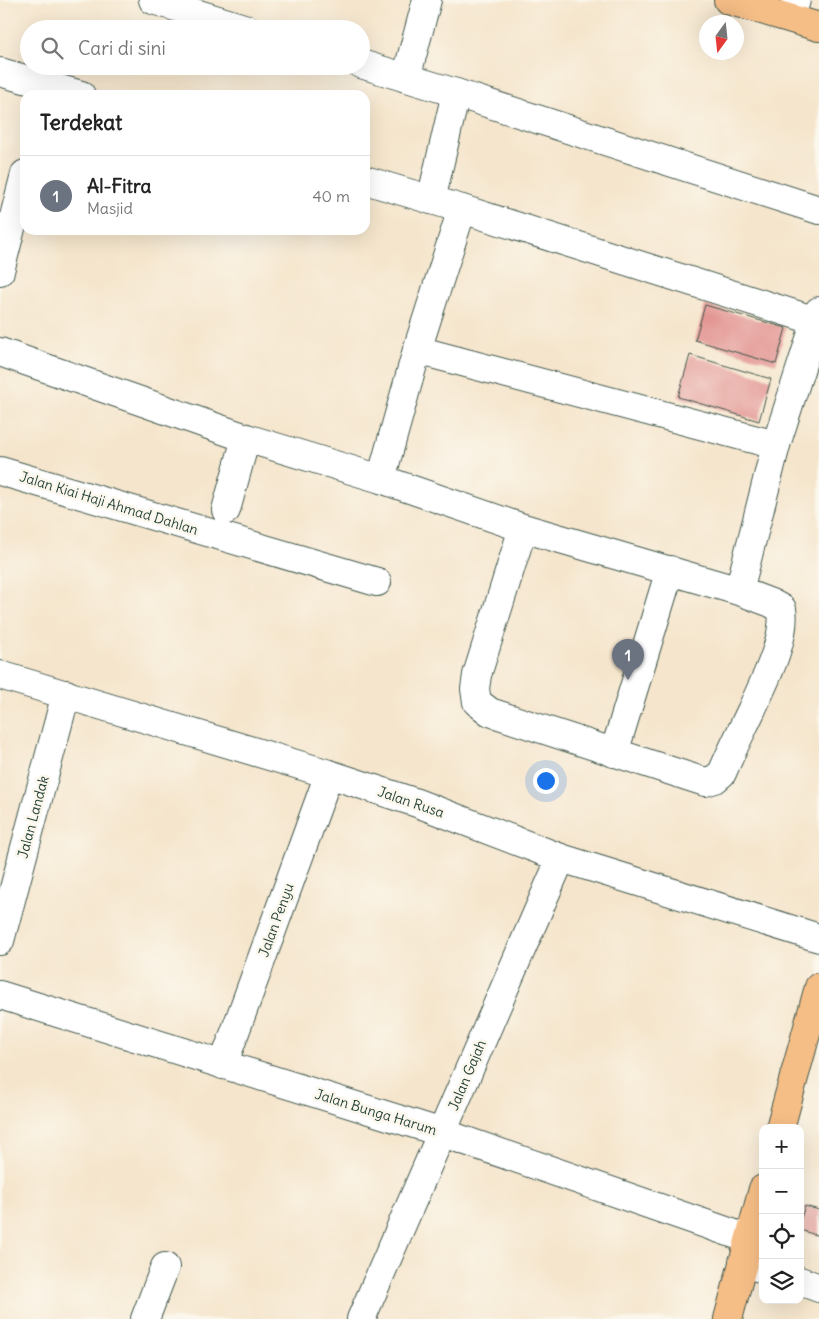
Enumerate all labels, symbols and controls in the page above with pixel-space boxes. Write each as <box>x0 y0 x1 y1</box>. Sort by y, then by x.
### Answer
north arrow <box>699 15 744 60</box>
search box <box>20 20 370 75</box>
icon: search <box>38 34 66 62</box>
text: Cari di sini <box>78 36 166 60</box>
text: Terdekat <box>40 109 122 136</box>
text: Al-Fitra <box>87 174 151 198</box>
text: 1 <box>53 186 59 206</box>
text: 40 m <box>312 186 350 206</box>
text: Masjid <box>87 198 133 218</box>
street label: Jalan Kiai Haji Ahmad Dahlan <box>18 467 200 539</box>
pin: 1 <box>612 639 644 680</box>
your location <box>533 768 559 794</box>
street label: Jalan Landak <box>13 774 53 860</box>
street label: Jalan Rusa <box>375 782 447 822</box>
street label: Jalan Penyu <box>254 881 298 959</box>
street label: Jalan Gajah <box>444 1037 490 1113</box>
street label: Jalan Bunga Harum <box>313 1085 439 1139</box>
map controls <box>759 1124 804 1304</box>
button: + <box>759 1124 804 1169</box>
button: − <box>759 1169 804 1214</box>
button: locate <box>759 1214 804 1259</box>
button: layers <box>759 1259 804 1304</box>

